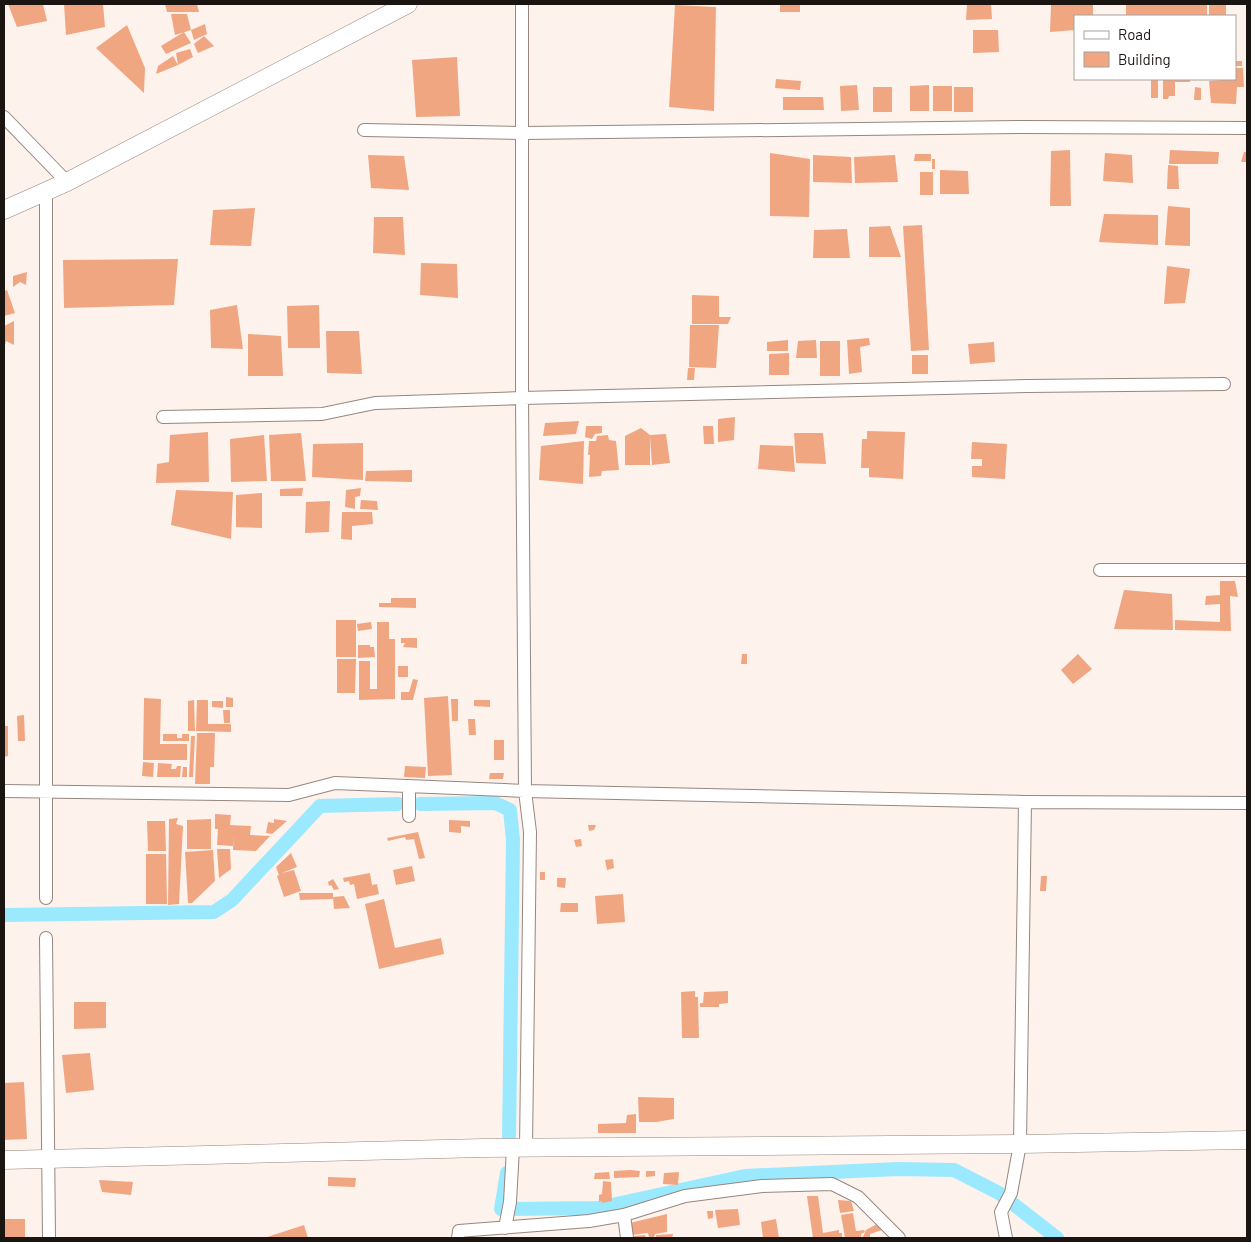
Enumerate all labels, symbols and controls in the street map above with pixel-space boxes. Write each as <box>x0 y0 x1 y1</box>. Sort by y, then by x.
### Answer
legend <box>1074 15 1236 80</box>
text: Road <box>1118 25 1151 43</box>
text: Building <box>1118 50 1171 68</box>

